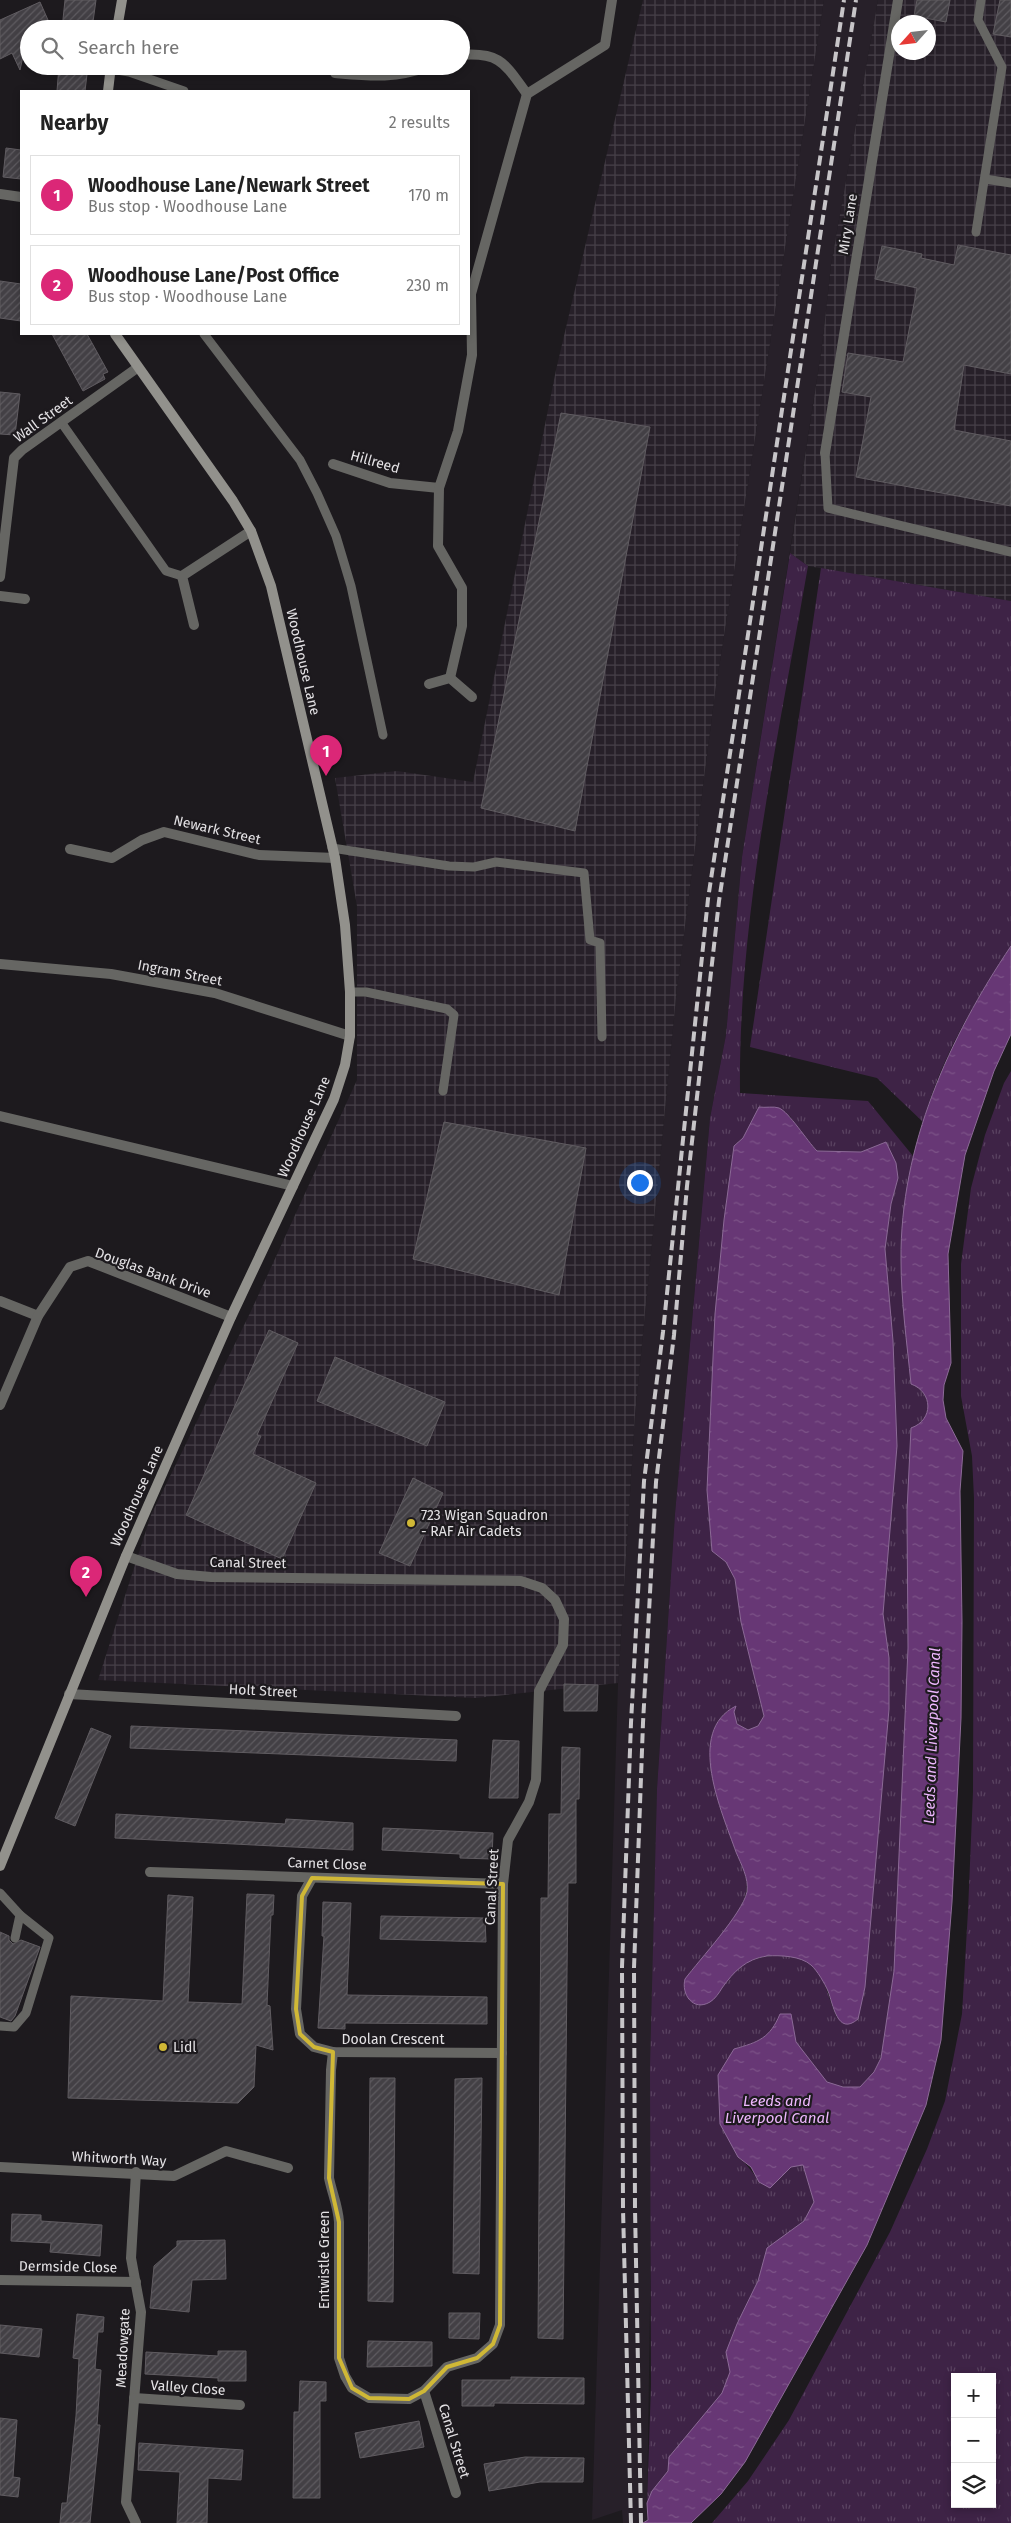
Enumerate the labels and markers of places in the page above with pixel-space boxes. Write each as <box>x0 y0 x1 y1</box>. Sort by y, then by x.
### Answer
pin: 1 <box>310 735 342 776</box>
place label: 723 Wigan Squadron - RAF Air Cadets <box>421 1507 548 1540</box>
marker: 723 Wigan Squadron - RAF Air Cadets <box>405 1517 417 1529</box>
pin: 2 <box>70 1556 102 1597</box>
place label: Lidl <box>173 2039 196 2056</box>
marker: Lidl <box>157 2041 169 2053</box>

